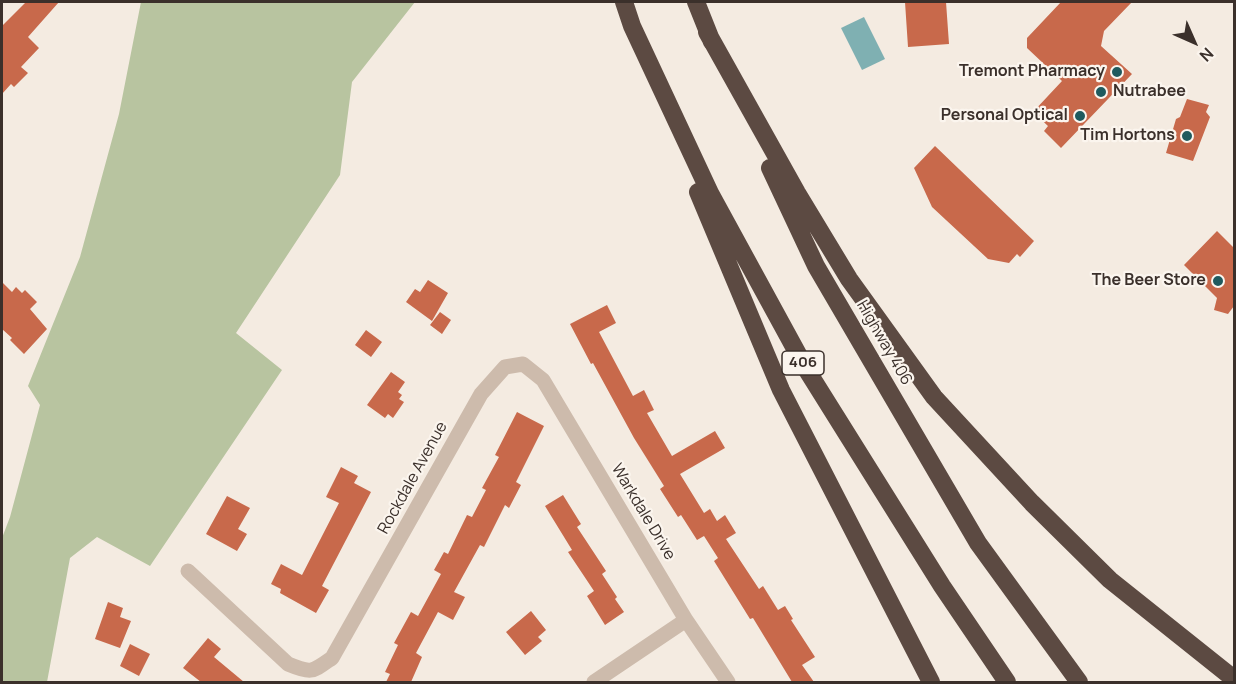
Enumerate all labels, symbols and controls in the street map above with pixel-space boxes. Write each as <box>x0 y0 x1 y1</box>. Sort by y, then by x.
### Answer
north arrow <box>1164 12 1224 72</box>
text: N <box>1195 43 1219 67</box>
place label: Tremont Pharmacy <box>959 62 1105 82</box>
marker: Tremont Pharmacy <box>1110 65 1124 79</box>
place label: Nutrabee <box>1113 82 1186 102</box>
marker: Nutrabee <box>1094 85 1108 99</box>
place label: Personal Optical <box>941 106 1068 126</box>
marker: Personal Optical <box>1073 109 1087 123</box>
place label: Tim Hortons <box>1080 126 1175 146</box>
marker: Tim Hortons <box>1180 129 1194 143</box>
place label: The Beer Store <box>1092 271 1206 291</box>
marker: The Beer Store <box>1211 274 1225 288</box>
street label: Highway 406 <box>852 297 916 389</box>
road number: 406 <box>782 351 824 375</box>
street label: Rockdale Avenue <box>374 418 452 538</box>
street label: Warkdale Drive <box>607 460 679 564</box>

